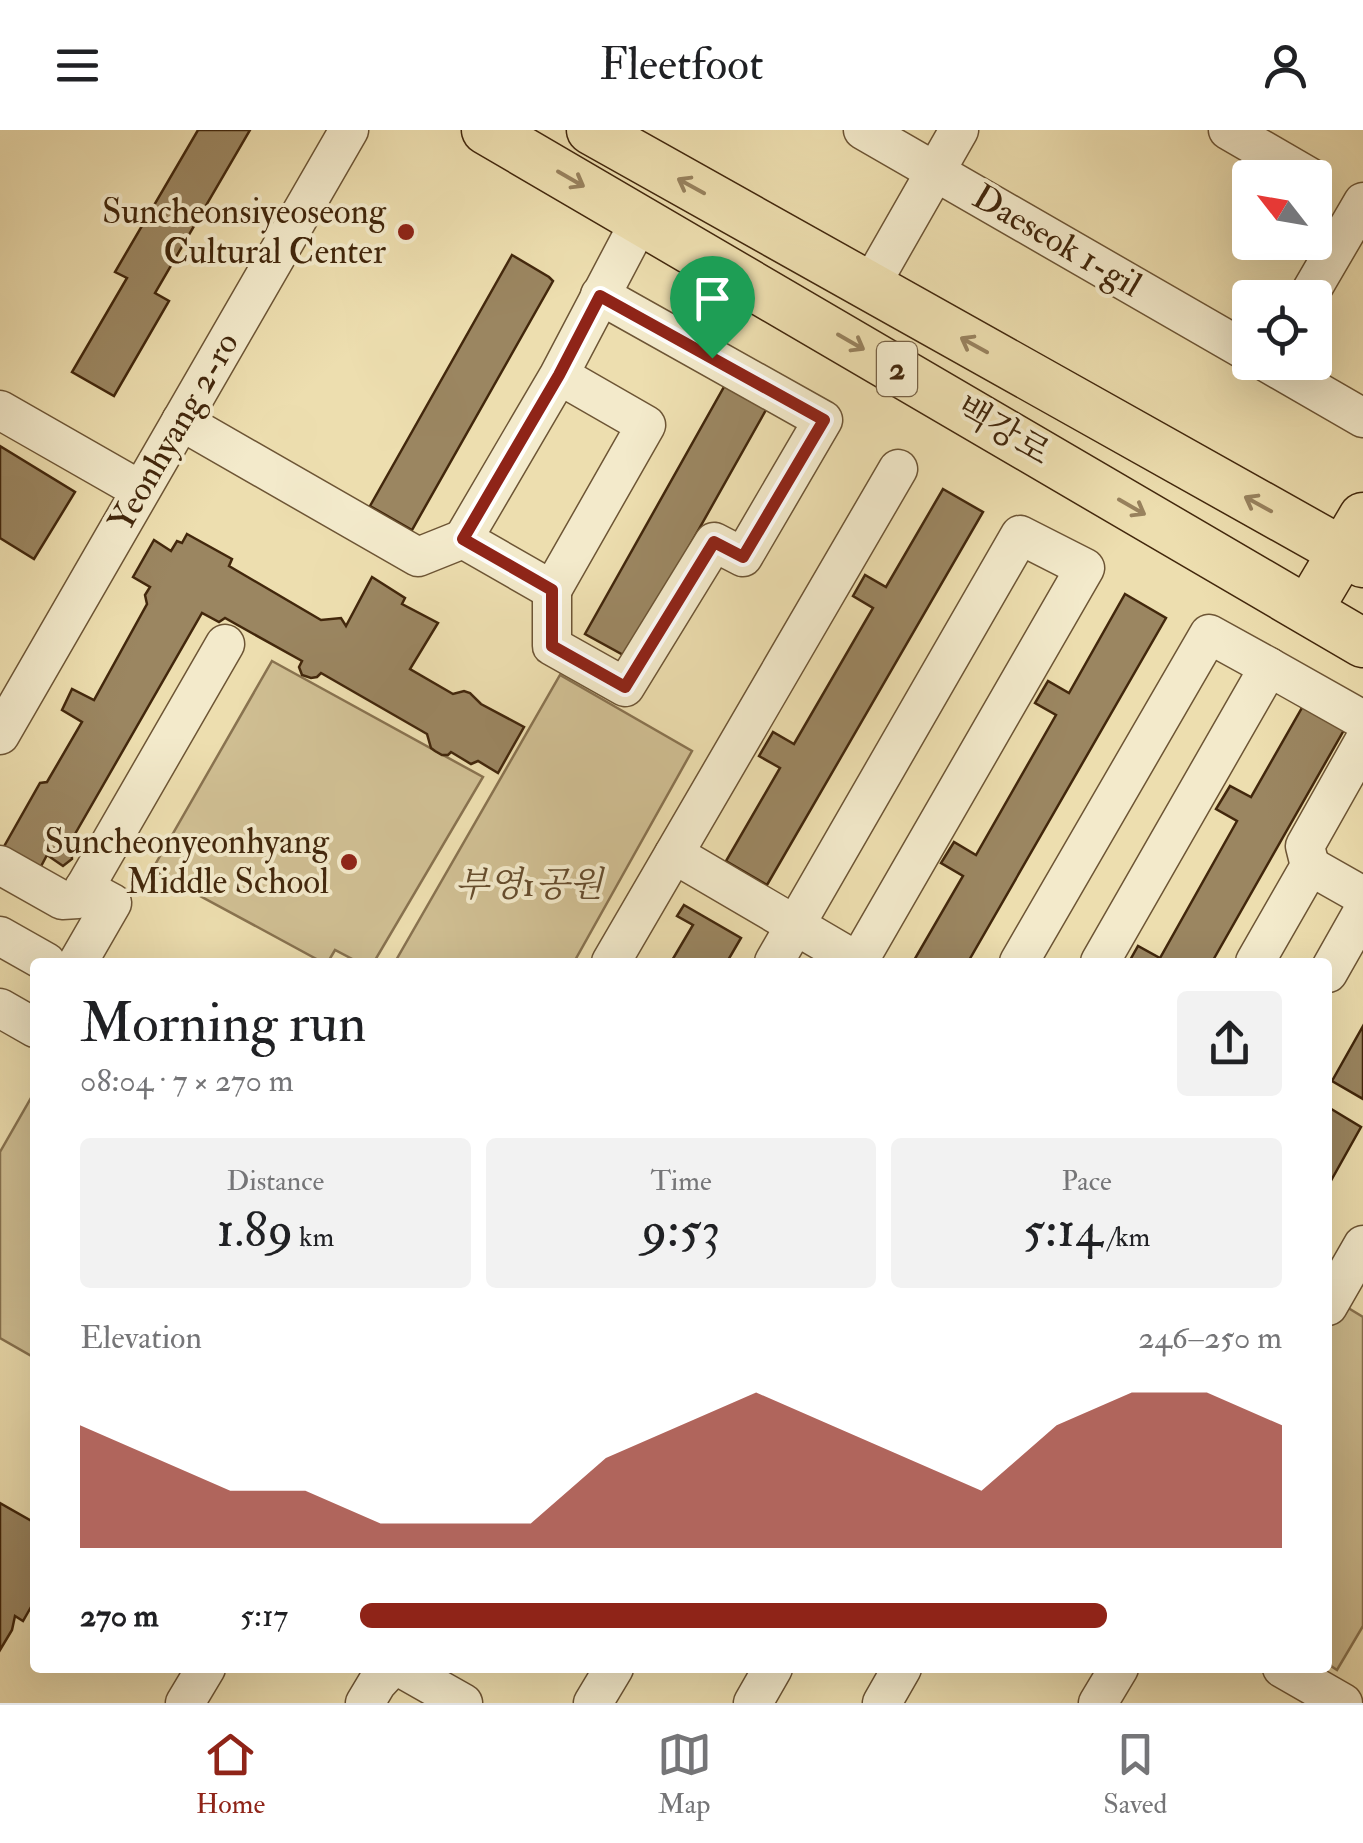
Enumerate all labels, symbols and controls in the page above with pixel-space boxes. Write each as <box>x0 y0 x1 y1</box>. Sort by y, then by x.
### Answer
text: Fleetfoot <box>599 37 764 93</box>
icon: menu <box>50 38 105 93</box>
icon: person <box>1258 38 1313 93</box>
north arrow <box>1232 160 1332 260</box>
map controls <box>1232 160 1332 380</box>
one-way arrow <box>556 169 585 189</box>
street label: Daeseok 1-gil <box>965 175 1149 307</box>
one-way arrow <box>677 176 706 196</box>
place label: Suncheonsiyeoseong Cultural Center <box>102 190 387 274</box>
marker: Suncheonsiyeoseong Cultural Center <box>395 221 417 243</box>
pin <box>670 256 755 359</box>
icon: arrive <box>685 271 740 326</box>
button: locate <box>1232 280 1332 380</box>
street label: Yeonhyang 2-ro <box>99 325 249 539</box>
one-way arrow <box>836 333 865 353</box>
one-way arrow <box>961 335 989 355</box>
road number: 2 <box>877 342 917 396</box>
street label: 백강로 <box>948 387 1058 475</box>
one-way arrow <box>1244 493 1273 513</box>
one-way arrow <box>1117 497 1146 517</box>
place label: Suncheonyeonhyang Middle School <box>44 820 330 904</box>
marker: Suncheonyeonhyang Middle School <box>338 851 360 873</box>
park label: 부영1공원 <box>455 863 605 907</box>
text: Morning run <box>80 989 366 1058</box>
button: share <box>1177 991 1282 1096</box>
text: 08:04 · 7 × 270 m <box>80 1061 294 1101</box>
text: Distance <box>226 1164 324 1199</box>
text: Time <box>650 1164 712 1199</box>
text: Pace <box>1062 1164 1112 1199</box>
text: 1.89 <box>217 1199 293 1262</box>
text: 9:53 <box>641 1199 721 1262</box>
text: 5:14 <box>1023 1199 1102 1262</box>
text: km <box>293 1220 334 1255</box>
text: /km <box>1102 1220 1150 1255</box>
text: Elevation <box>80 1318 202 1358</box>
text: 246–250 m <box>1138 1318 1282 1358</box>
text: 270 m <box>80 1596 159 1636</box>
text: 5:17 <box>240 1596 288 1636</box>
tab: Home <box>196 1727 265 1822</box>
tab: Map <box>657 1727 712 1822</box>
tab: Saved <box>1103 1727 1167 1822</box>

